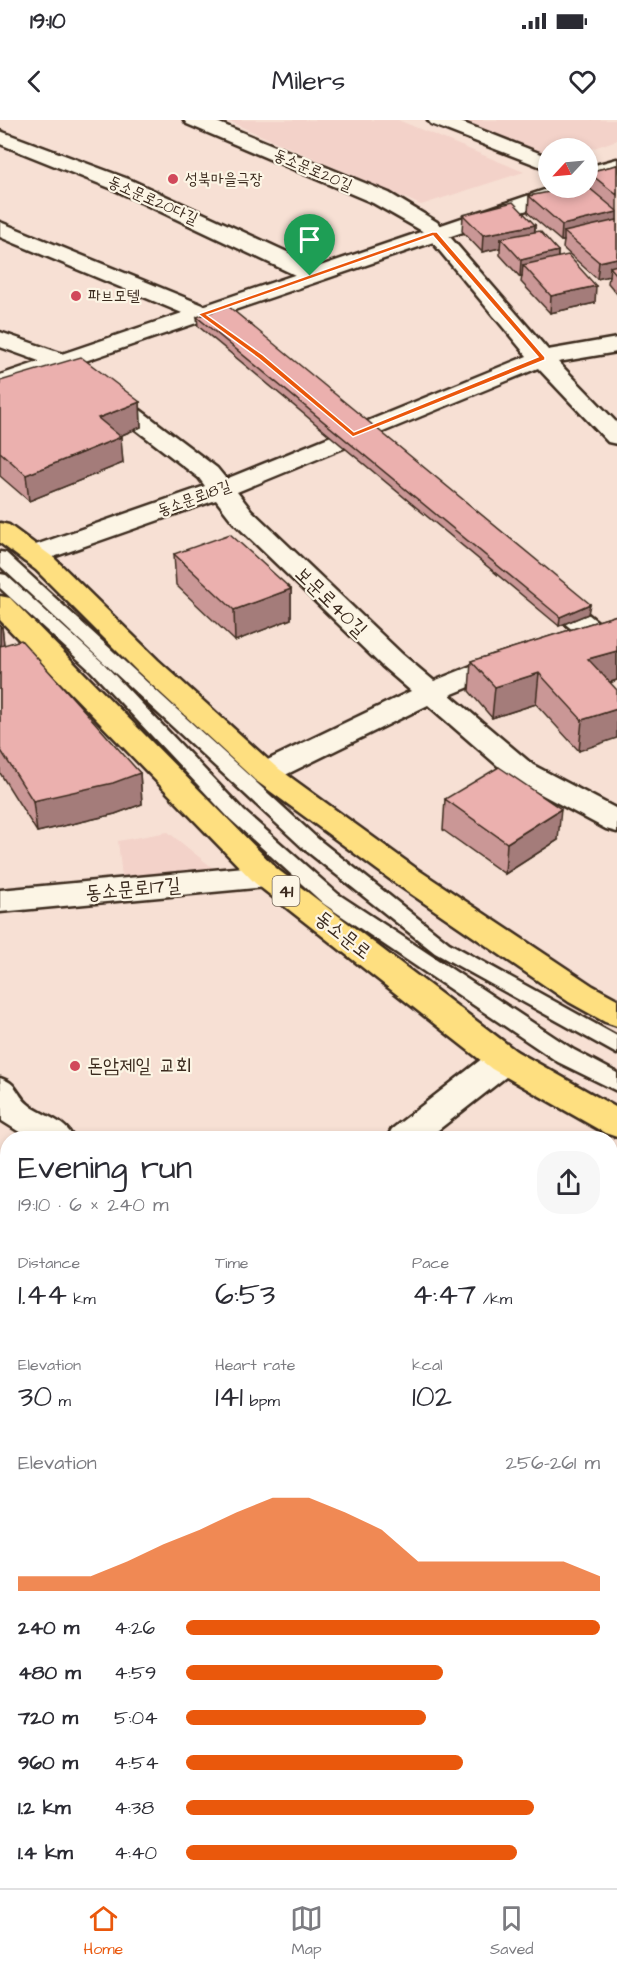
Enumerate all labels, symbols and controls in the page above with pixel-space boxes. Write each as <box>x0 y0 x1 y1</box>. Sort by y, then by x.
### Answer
text: 19:10 <box>30 6 66 37</box>
text: Milers <box>272 62 345 100</box>
icon: back <box>18 65 51 98</box>
icon: heart <box>566 65 599 98</box>
north arrow <box>538 138 598 198</box>
map controls <box>538 138 598 198</box>
street label: 동소문로20길 <box>270 144 356 197</box>
place label: 성북마을극장 <box>185 168 262 190</box>
street label: 동소문로20다길 <box>104 170 202 230</box>
marker: 성북마을극장 <box>166 172 180 186</box>
pin <box>284 214 335 276</box>
icon: arrive <box>293 223 326 256</box>
place label: 파브모텔 <box>88 285 140 307</box>
marker: 파브모텔 <box>69 289 83 303</box>
street label: 동소문로18길 <box>154 474 234 521</box>
street label: 보문로40길 <box>289 560 373 644</box>
street label: 동소문로17길 <box>84 871 182 907</box>
road number: 41 <box>272 876 300 906</box>
street label: 동소문로 <box>309 904 377 966</box>
place label: 돈암제일 교회 <box>87 1052 192 1080</box>
marker: 돈암제일 교회 <box>68 1059 82 1073</box>
text: Evening run <box>18 1145 192 1191</box>
button: share <box>537 1151 600 1214</box>
text: 19:10 · 6 × 240 m <box>18 1191 169 1219</box>
text: Distance <box>18 1252 80 1274</box>
text: Time <box>215 1252 249 1274</box>
text: Pace <box>412 1252 449 1274</box>
text: 1.44 <box>18 1274 67 1316</box>
text: 6:53 <box>215 1274 275 1316</box>
text: 4:47 <box>412 1274 476 1316</box>
text: km <box>67 1288 96 1310</box>
text: /km <box>476 1288 512 1310</box>
text: Elevation <box>18 1354 81 1376</box>
text: Heart rate <box>215 1354 295 1376</box>
text: kcal <box>412 1354 443 1376</box>
text: 30 <box>18 1376 52 1418</box>
text: 141 <box>215 1376 243 1418</box>
text: 102 <box>412 1376 452 1418</box>
text: m <box>52 1390 71 1412</box>
text: bpm <box>243 1390 280 1412</box>
text: Elevation <box>18 1449 97 1477</box>
text: 256–261 m <box>506 1449 600 1477</box>
text: 240 m <box>18 1614 79 1642</box>
text: 4:26 <box>114 1614 155 1642</box>
text: 480 m <box>18 1659 81 1687</box>
text: 4:59 <box>114 1659 157 1687</box>
text: 720 m <box>18 1704 78 1732</box>
text: 5:04 <box>114 1704 158 1732</box>
text: 960 m <box>18 1749 78 1777</box>
text: 4:54 <box>114 1749 159 1777</box>
text: 1.2 km <box>18 1794 71 1822</box>
text: 4:38 <box>114 1794 154 1822</box>
text: 1.4 km <box>18 1839 73 1867</box>
text: 4:40 <box>114 1839 157 1867</box>
tab: Home <box>83 1902 123 1960</box>
tab: Map <box>290 1902 323 1960</box>
tab: Saved <box>490 1902 534 1960</box>

